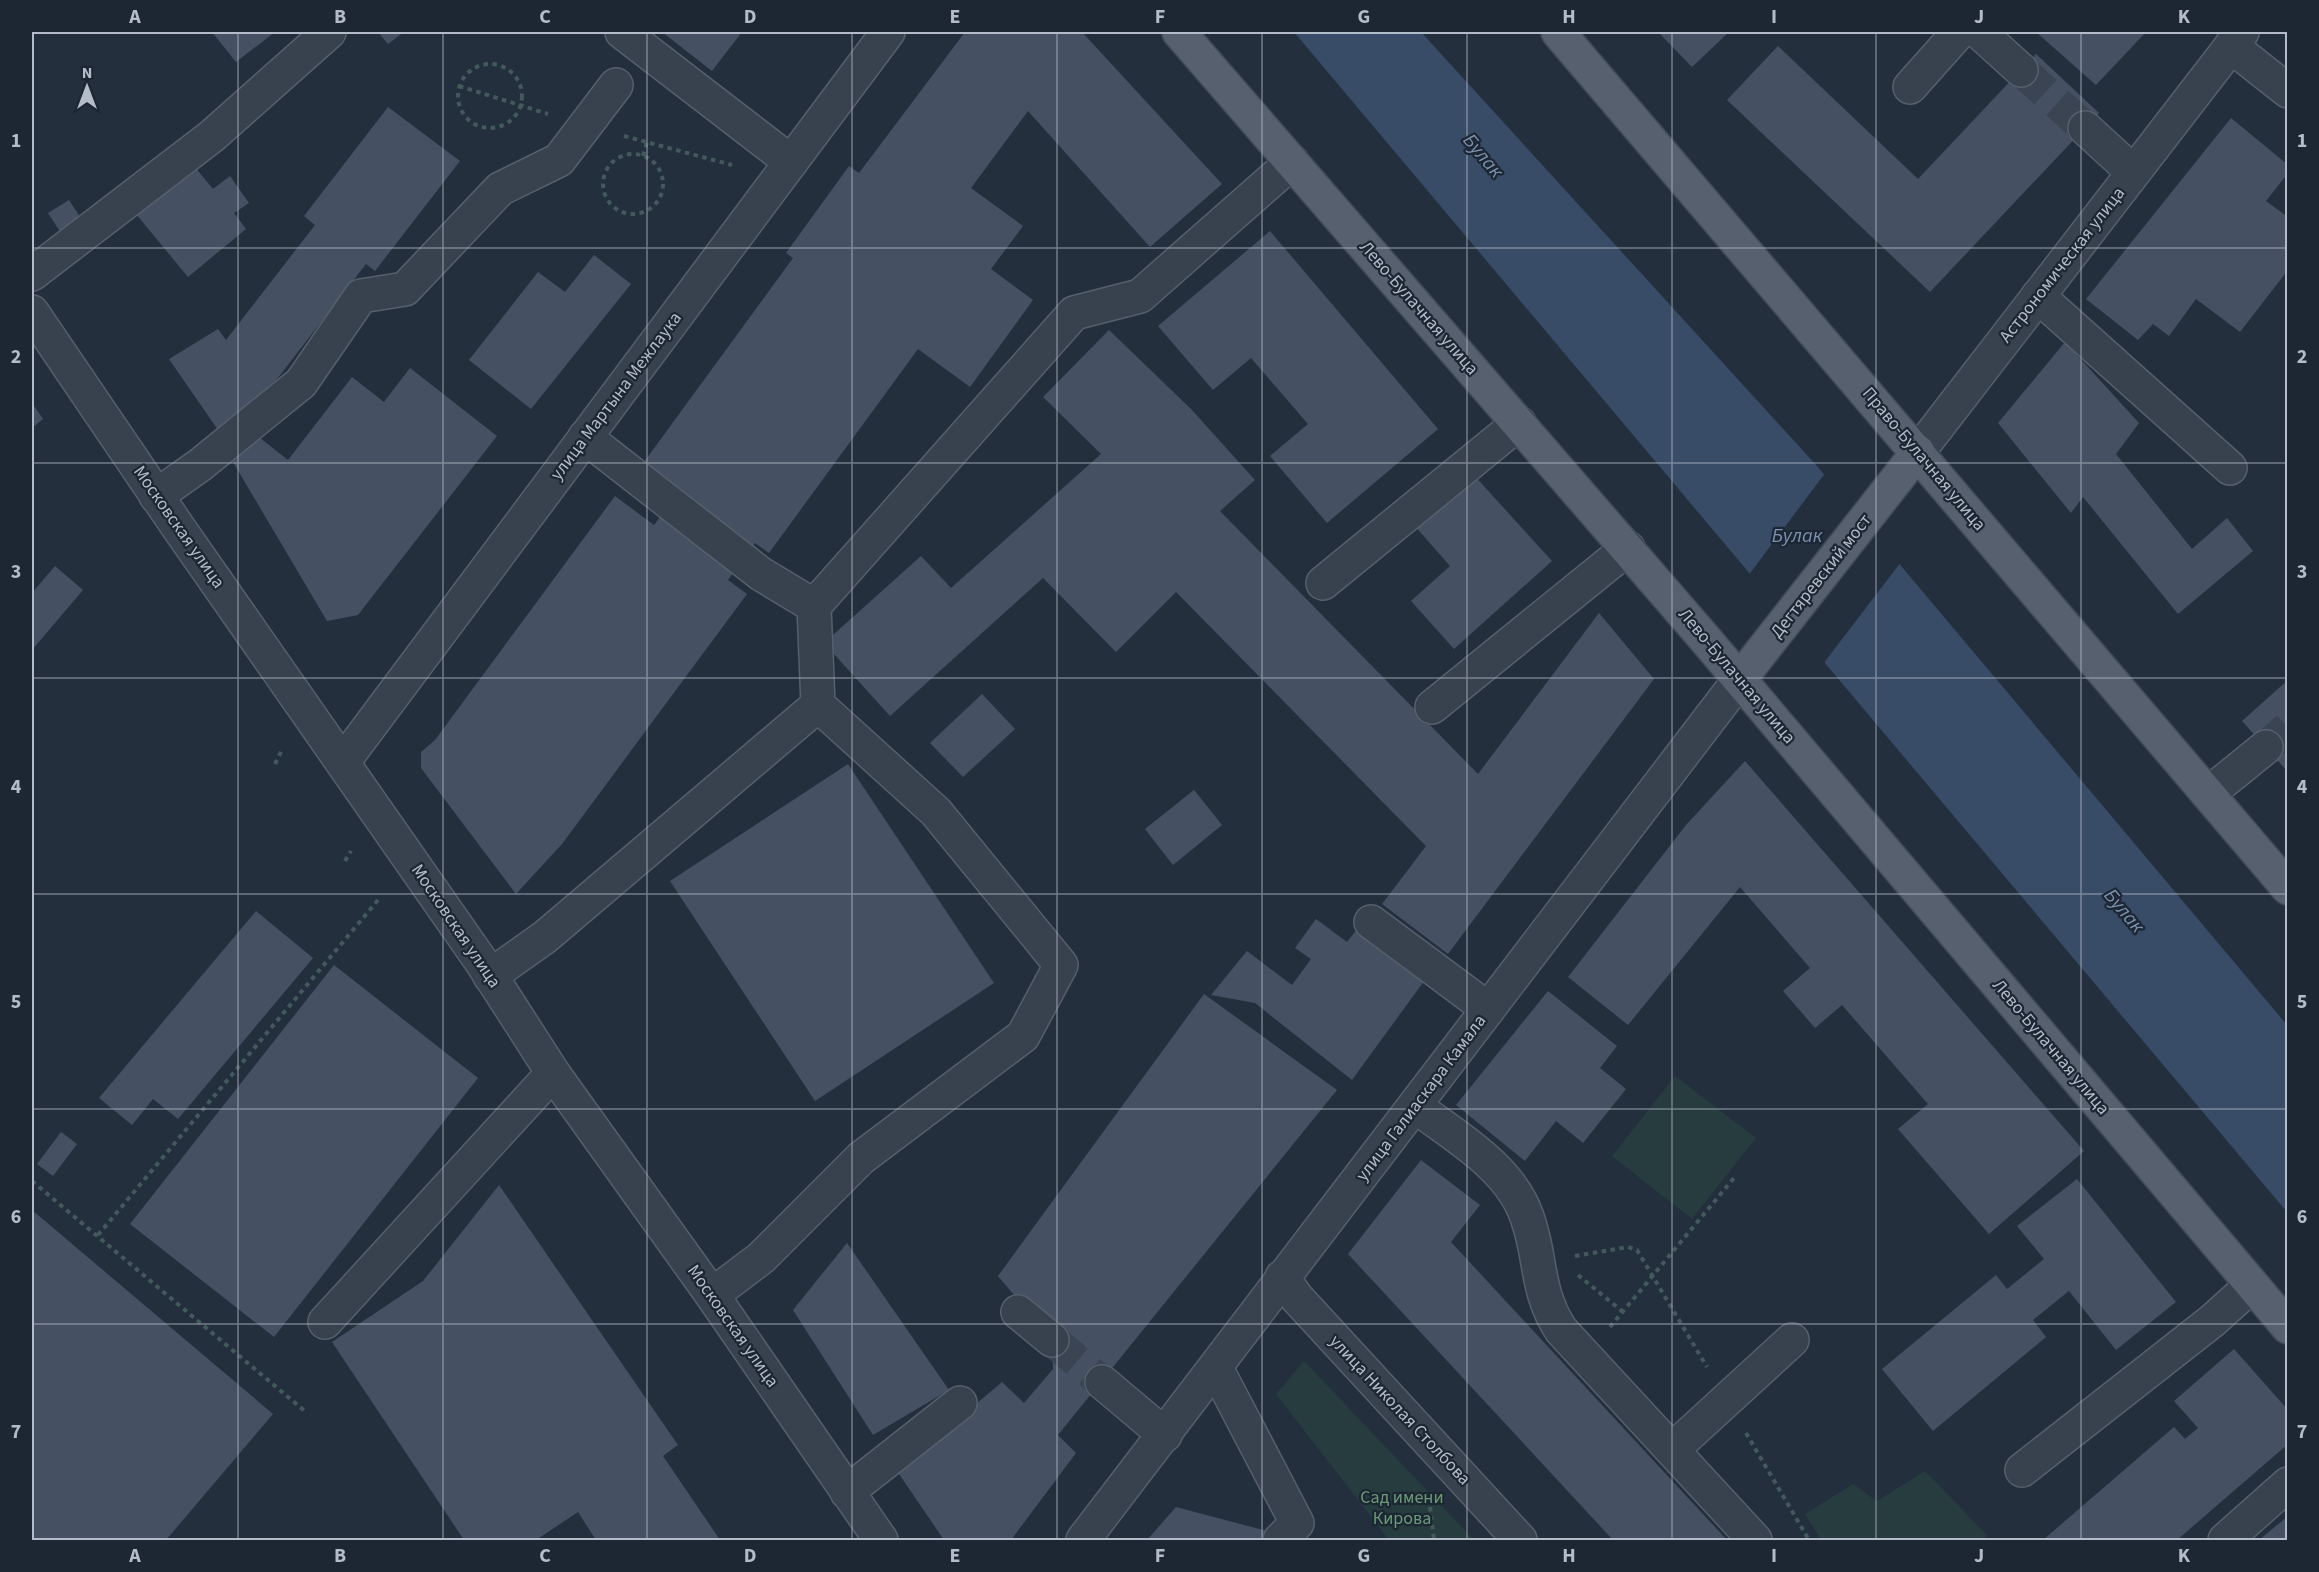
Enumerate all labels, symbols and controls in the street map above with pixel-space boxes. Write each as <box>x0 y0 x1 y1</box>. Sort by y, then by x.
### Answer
text: A <box>128 3 141 31</box>
text: B <box>334 3 346 31</box>
text: C <box>539 3 551 31</box>
text: D <box>744 3 756 31</box>
text: E <box>950 3 960 31</box>
text: F <box>1155 3 1165 31</box>
text: G <box>1358 3 1370 31</box>
text: H <box>1562 3 1576 31</box>
text: I <box>1771 3 1777 31</box>
text: J <box>1974 3 1984 31</box>
text: K <box>2178 3 2191 31</box>
north arrow <box>57 57 117 117</box>
text: N <box>82 62 92 84</box>
text: 1 <box>11 127 21 155</box>
text: 1 <box>2297 127 2307 155</box>
water label: Булак <box>1456 128 1510 185</box>
street label: Астрономическая улица <box>1993 182 2131 348</box>
street label: Лево-Булачная улица <box>1354 235 1484 381</box>
street label: улица Мартына Межлаука <box>544 307 688 485</box>
text: 2 <box>11 343 21 371</box>
text: 2 <box>2297 343 2307 371</box>
street label: Право-Булачная улица <box>1856 382 1992 536</box>
street label: Московская улица <box>127 461 231 593</box>
street label: Дегтяревский мост <box>1765 509 1877 643</box>
water label: Булак <box>1772 522 1823 550</box>
text: 3 <box>11 558 21 586</box>
text: 3 <box>2297 558 2307 586</box>
street label: Лево-Булачная улица <box>1673 603 1801 749</box>
text: 4 <box>11 773 22 801</box>
text: 4 <box>2297 773 2308 801</box>
street label: Московская улица <box>405 859 507 993</box>
water label: Булак <box>2097 883 2151 940</box>
street label: Лево-Булачная улица <box>1987 974 2115 1120</box>
text: 5 <box>11 988 21 1016</box>
text: 5 <box>2297 988 2307 1016</box>
street label: улица Галиаскара Камала <box>1350 1009 1492 1187</box>
text: 6 <box>11 1203 21 1231</box>
text: 6 <box>2297 1203 2307 1231</box>
street label: Московская улица <box>681 1260 785 1392</box>
street label: улица Николая Столбова <box>1324 1329 1476 1491</box>
text: 7 <box>11 1418 21 1446</box>
text: 7 <box>2297 1418 2307 1446</box>
park label: Сад имени Кирова <box>1360 1485 1444 1531</box>
text: A <box>128 1542 141 1570</box>
text: B <box>334 1542 346 1570</box>
text: C <box>539 1542 551 1570</box>
text: D <box>744 1542 756 1570</box>
text: E <box>950 1542 960 1570</box>
text: F <box>1155 1542 1165 1570</box>
text: G <box>1358 1542 1370 1570</box>
text: H <box>1562 1542 1576 1570</box>
text: I <box>1771 1542 1777 1570</box>
text: J <box>1974 1542 1984 1570</box>
text: K <box>2178 1542 2191 1570</box>

